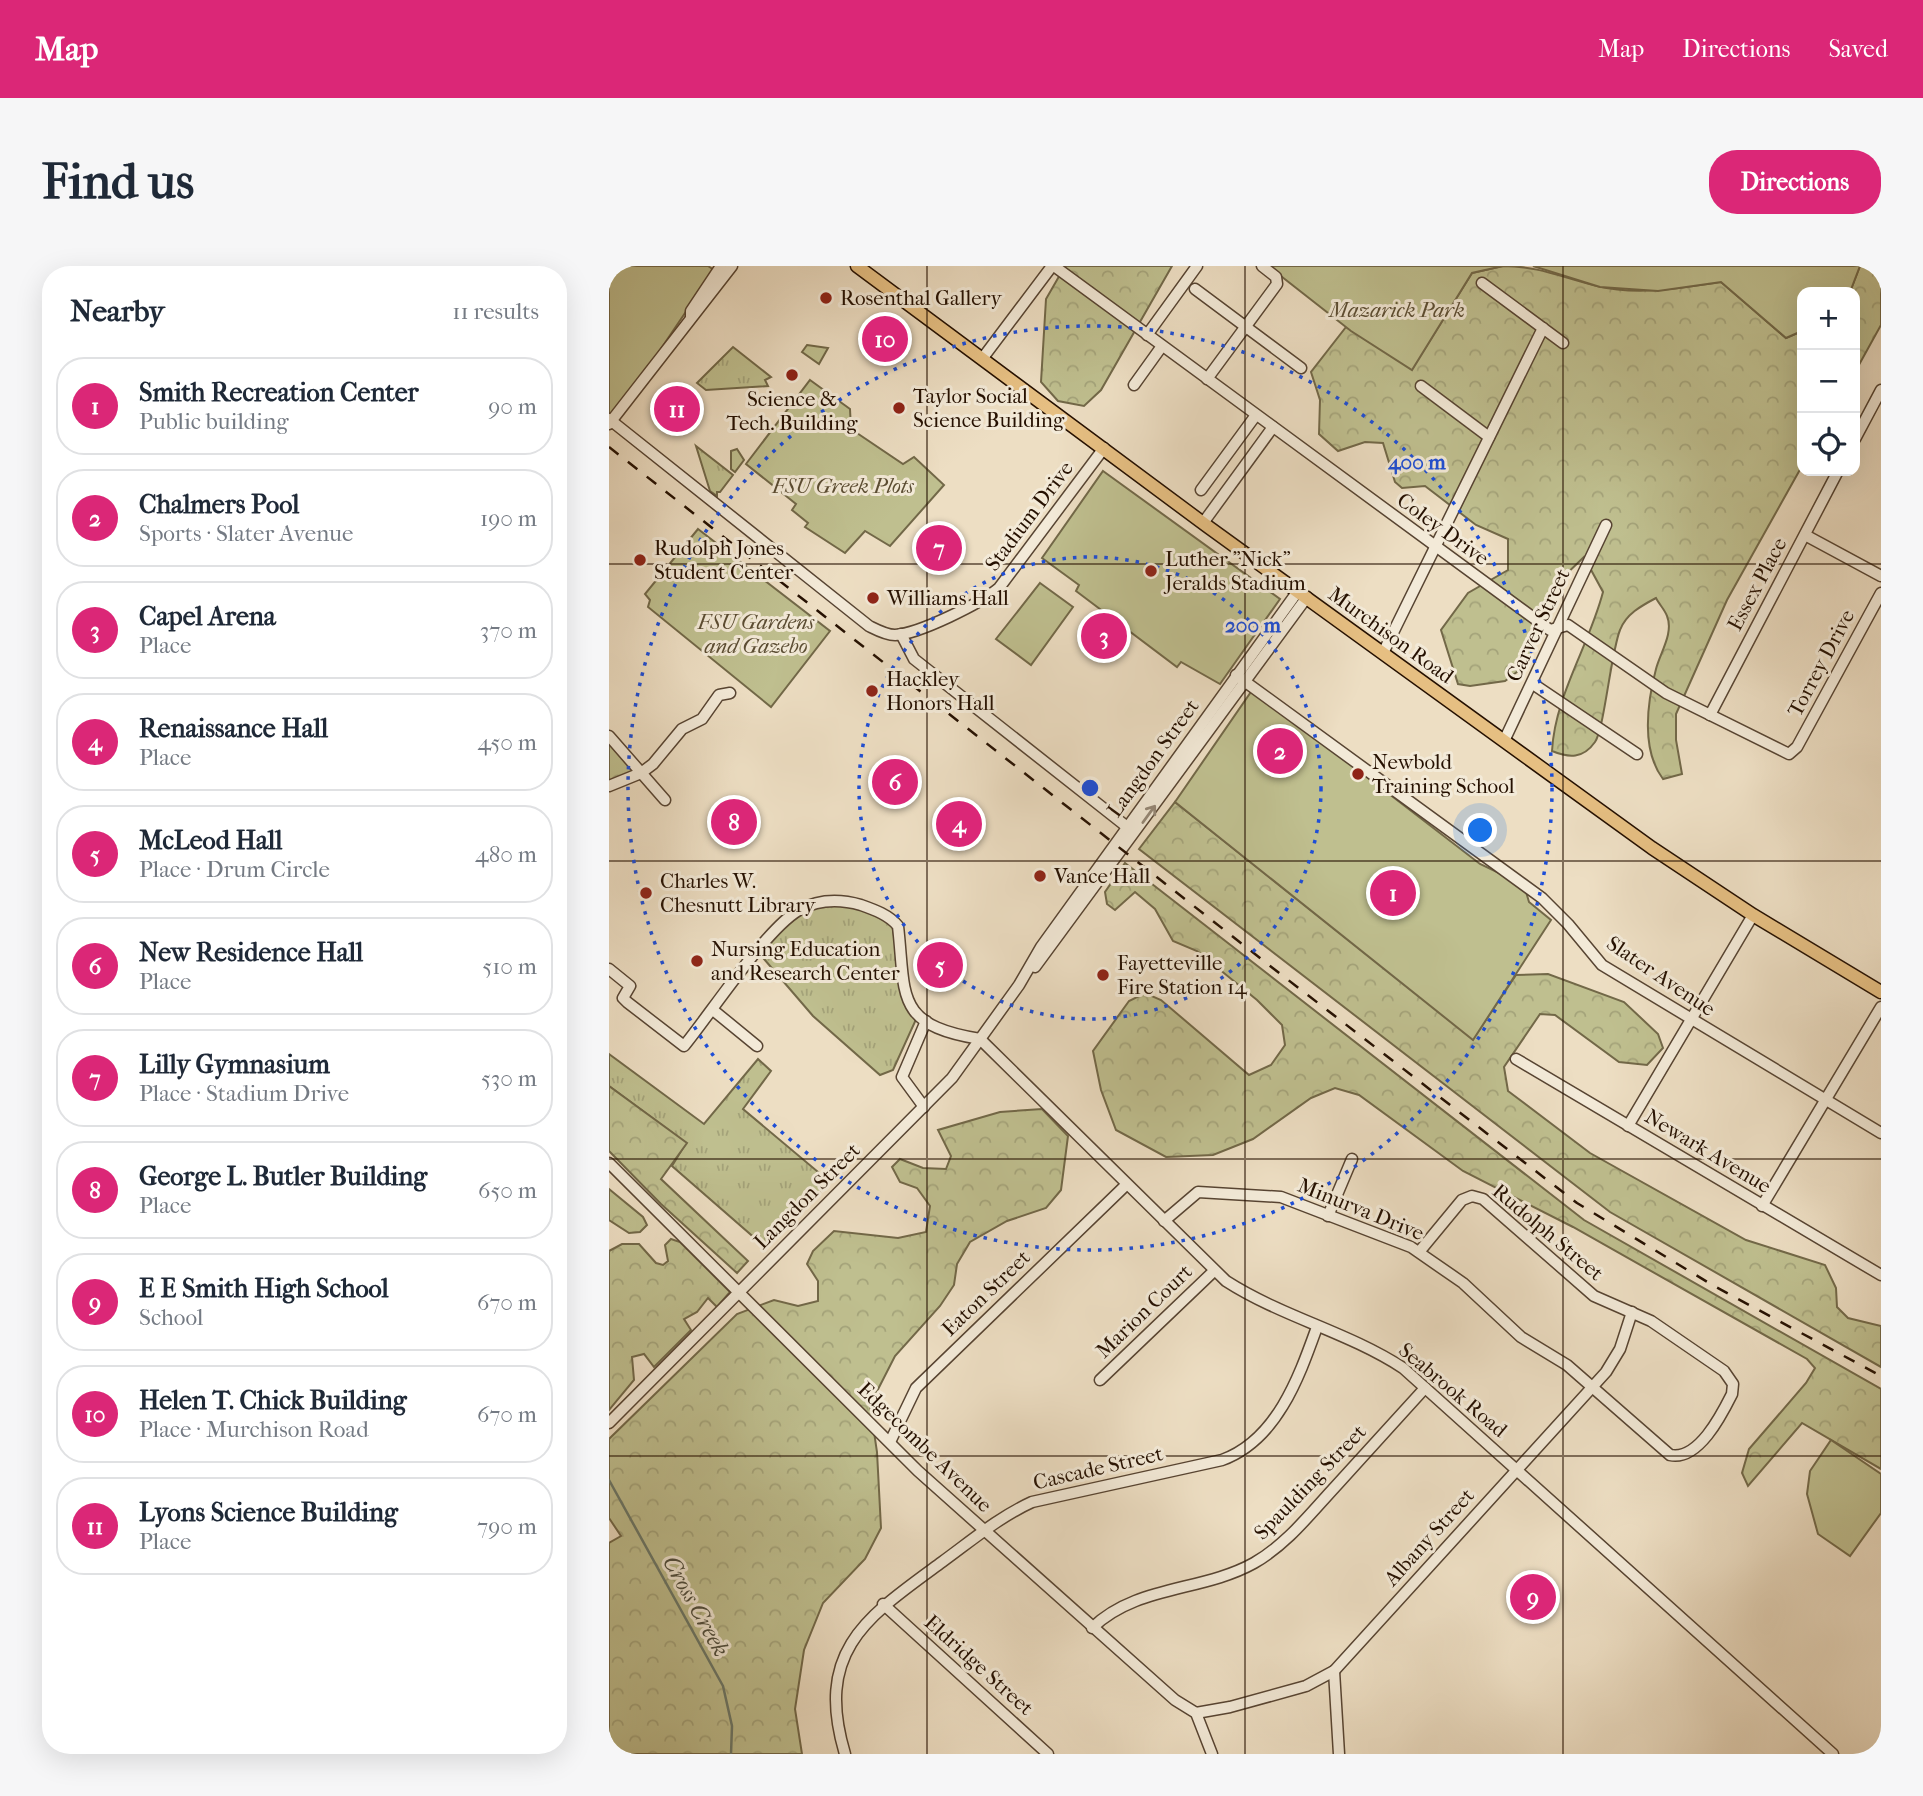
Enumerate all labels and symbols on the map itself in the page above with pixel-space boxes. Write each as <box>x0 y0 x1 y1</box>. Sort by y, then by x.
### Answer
place label: Rosenthal Gallery <box>840 286 1002 310</box>
marker: Rosenthal Gallery <box>818 290 834 306</box>
park label: Mazarick Park <box>1327 298 1465 322</box>
pin: 10 <box>862 313 908 365</box>
marker: Science & Tech. Building <box>784 367 800 383</box>
pin: 11 <box>654 383 700 435</box>
place label: Taylor Social Science Building <box>913 384 1065 432</box>
place label: Science & Tech. Building <box>727 387 858 435</box>
marker: Taylor Social Science Building <box>891 400 907 416</box>
text: 400 m <box>1387 450 1446 475</box>
street label: Stadium Drive <box>980 457 1078 575</box>
park label: FSU Greek Plots <box>771 474 914 498</box>
street label: Coley Drive <box>1393 488 1493 570</box>
pin: 7 <box>916 522 962 574</box>
street label: Essex Place <box>1722 533 1792 635</box>
place label: Rudolph Jones Student Center <box>654 536 793 584</box>
place label: Luther "Nick" Jeralds Stadium <box>1163 547 1306 595</box>
marker: Rudolph Jones Student Center <box>632 552 648 568</box>
marker: Luther "Nick" Jeralds Stadium <box>1143 563 1159 579</box>
street label: Carver Street <box>1501 564 1575 685</box>
street label: Murchison Road <box>1324 582 1459 689</box>
place label: Williams Hall <box>886 586 1009 610</box>
marker: Williams Hall <box>865 590 881 606</box>
street label: Torrey Drive <box>1783 605 1859 721</box>
park label: FSU Gardens and Gazebo <box>697 610 815 658</box>
pin: 3 <box>1081 610 1127 662</box>
text: 200 m <box>1225 613 1282 637</box>
place label: Hackley Honors Hall <box>886 667 995 715</box>
marker: Hackley Honors Hall <box>864 683 880 699</box>
street label: Langdon Street <box>1102 694 1204 822</box>
pin: 2 <box>1257 725 1303 777</box>
place label: Newbold Training School <box>1372 750 1515 798</box>
pin: 6 <box>872 756 918 808</box>
marker: Newbold Training School <box>1350 766 1366 782</box>
centre of rings <box>1078 776 1102 800</box>
pin: 8 <box>711 796 757 848</box>
pin: 4 <box>936 798 982 850</box>
one-way arrow <box>1142 805 1157 824</box>
your location <box>1463 813 1497 847</box>
place label: Vance Hall <box>1053 864 1150 888</box>
pin: 1 <box>1370 867 1416 919</box>
marker: Vance Hall <box>1032 868 1048 884</box>
place label: Charles W. Chesnutt Library <box>660 869 816 917</box>
marker: Charles W. Chesnutt Library <box>638 885 654 901</box>
street label: Slater Avenue <box>1602 931 1720 1021</box>
place label: Nursing Education and Research Center <box>711 937 900 985</box>
pin: 5 <box>917 939 963 991</box>
place label: Fayetteville Fire Station 14 <box>1117 951 1247 999</box>
marker: Nursing Education and Research Center <box>689 953 705 969</box>
marker: Fayetteville Fire Station 14 <box>1095 967 1111 983</box>
street label: Newark Avenue <box>1641 1104 1775 1198</box>
street label: Langdon Street <box>749 1138 865 1254</box>
street label: Minurva Drive <box>1294 1173 1428 1245</box>
street label: Rudolph Street <box>1488 1179 1609 1286</box>
street label: Eaton Street <box>937 1245 1035 1341</box>
street label: Marion Court <box>1091 1259 1197 1363</box>
street label: Seabrook Road <box>1394 1338 1512 1443</box>
street label: Edgecombe Avenue <box>853 1377 997 1517</box>
street label: Spaulding Street <box>1249 1419 1371 1544</box>
street label: Cascade Street <box>1031 1441 1166 1495</box>
street label: Albany Street <box>1378 1483 1479 1591</box>
water label: Cross Creek <box>657 1551 735 1661</box>
pin: 9 <box>1510 1571 1556 1623</box>
street label: Eldridge Street <box>920 1610 1039 1720</box>

